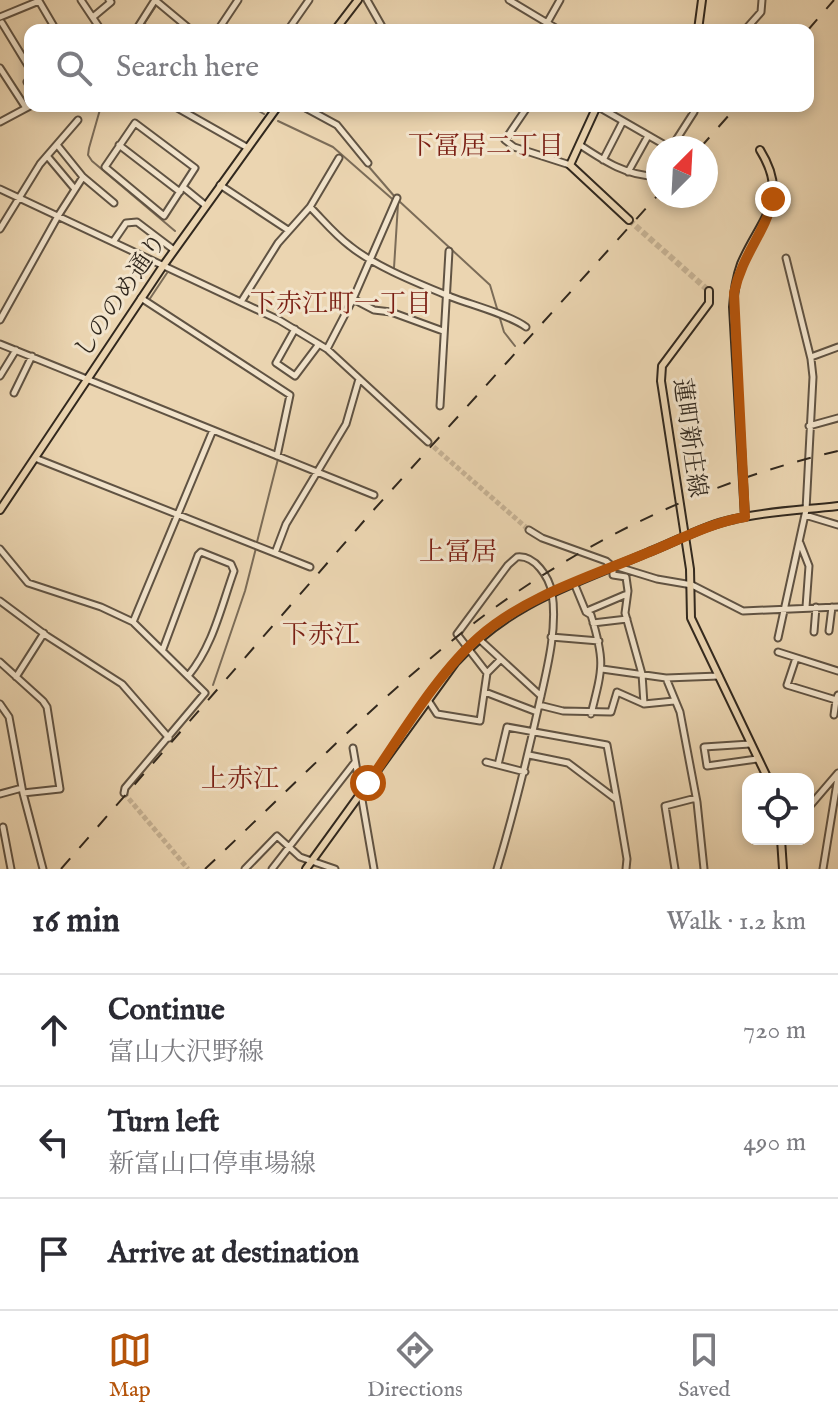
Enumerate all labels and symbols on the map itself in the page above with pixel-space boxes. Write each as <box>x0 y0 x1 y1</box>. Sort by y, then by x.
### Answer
district label: 下冨居二丁目 <box>408 130 564 163</box>
north arrow <box>646 136 718 208</box>
route end <box>755 181 791 217</box>
street label: しののめ通り <box>68 228 174 364</box>
district label: 下赤江町一丁目 <box>250 288 432 321</box>
street label: 蓮町新庄線 <box>665 376 713 500</box>
district label: 上冨居 <box>419 536 497 569</box>
district label: 下赤江 <box>282 619 360 652</box>
district label: 上赤江 <box>201 763 279 796</box>
route start <box>350 765 386 801</box>

